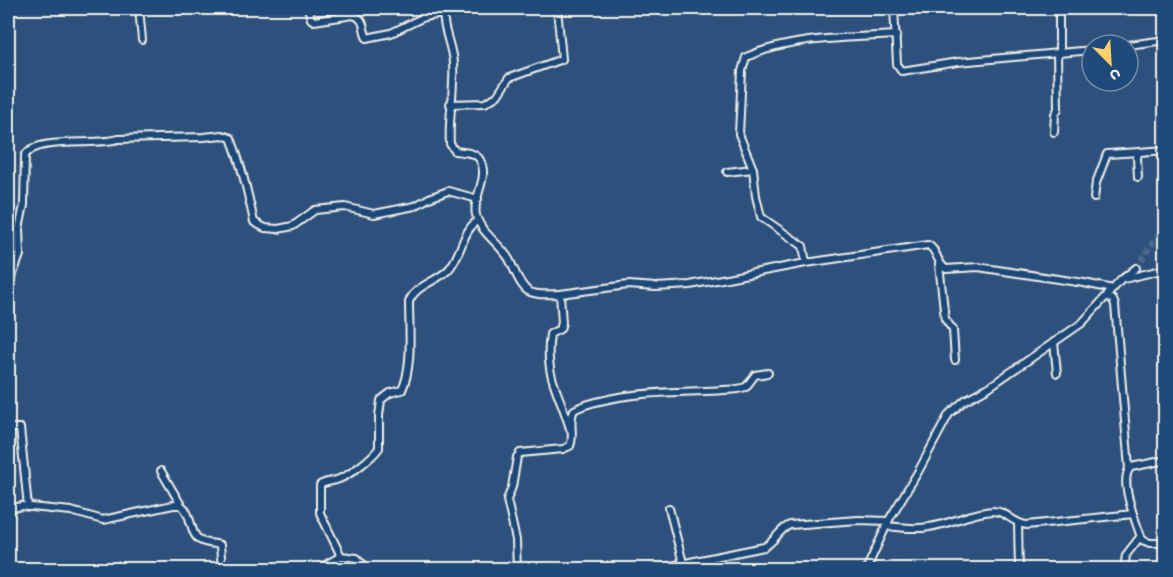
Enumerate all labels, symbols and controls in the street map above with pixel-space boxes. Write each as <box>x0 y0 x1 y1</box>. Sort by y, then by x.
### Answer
north arrow <box>1080 33 1140 93</box>
text: U <box>1106 63 1123 84</box>

